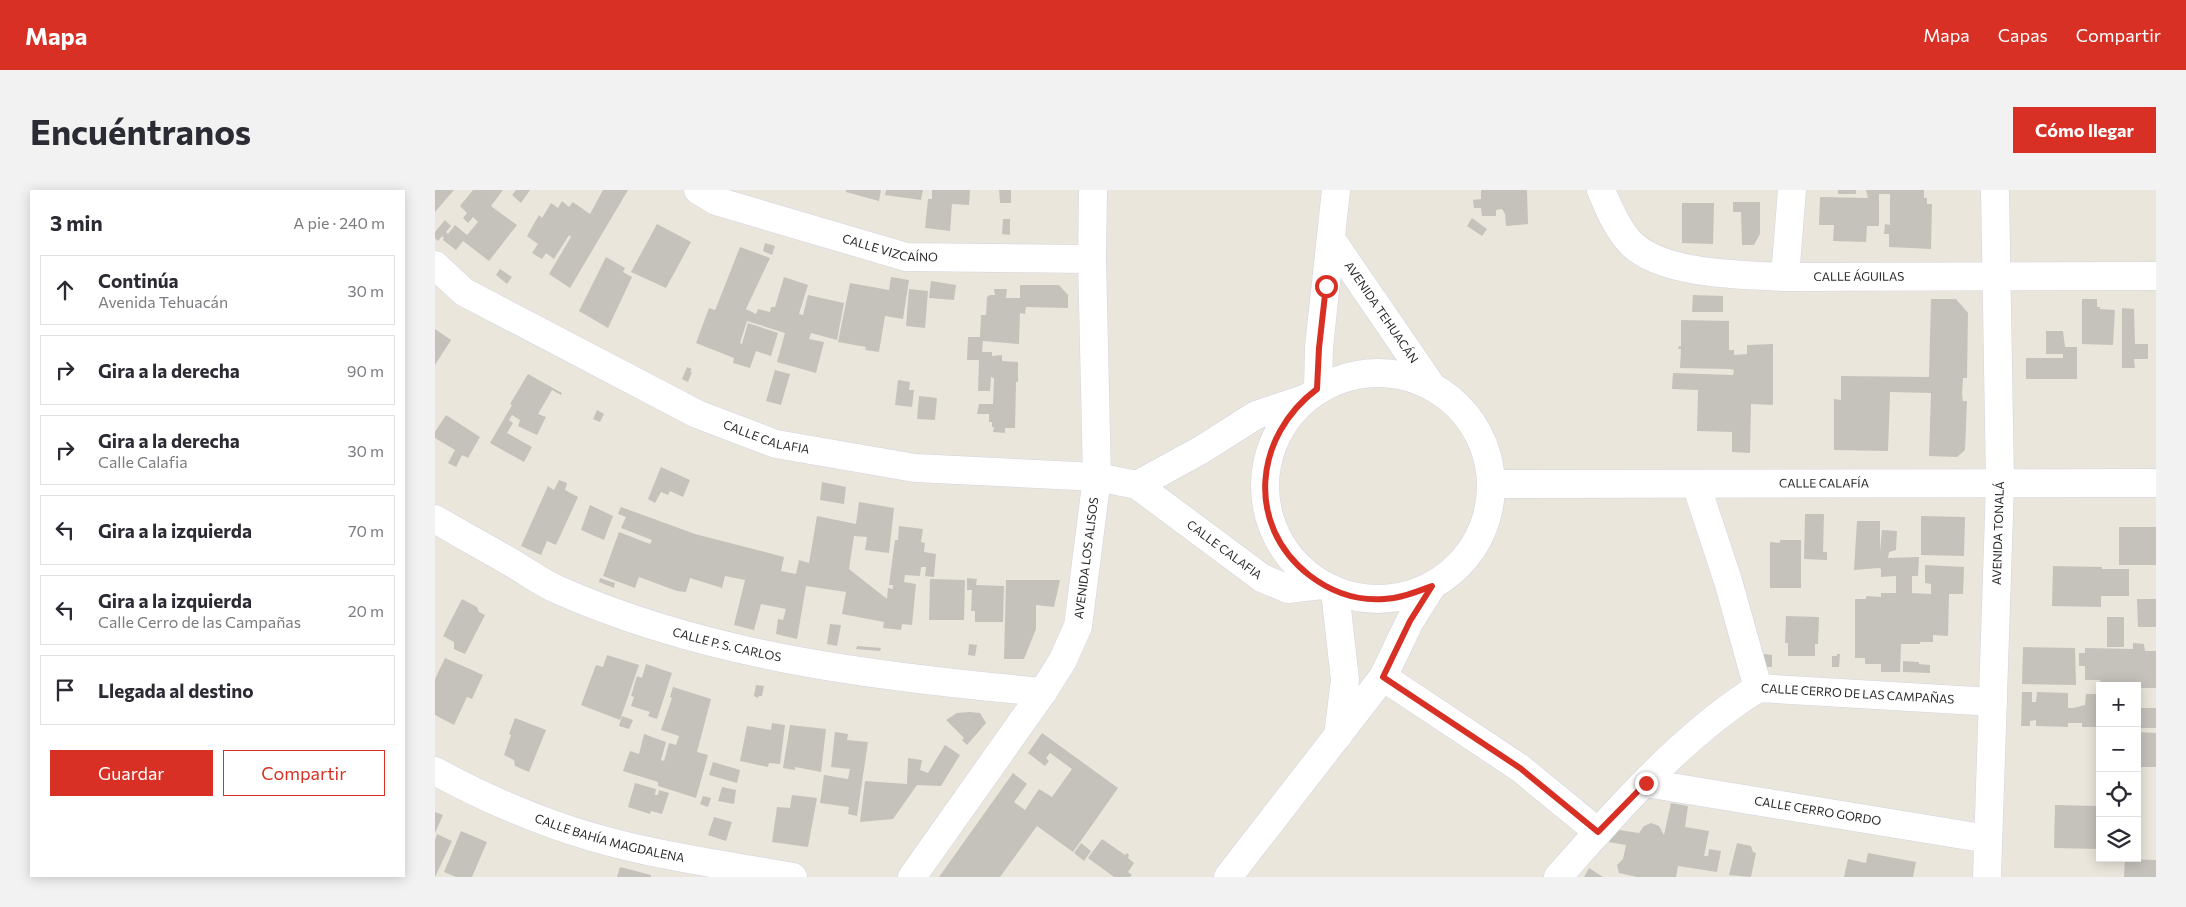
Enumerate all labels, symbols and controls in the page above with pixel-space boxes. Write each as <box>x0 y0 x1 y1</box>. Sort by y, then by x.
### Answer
text: Mapa <box>25 21 87 50</box>
text: Mapa <box>1923 24 1970 46</box>
text: Capas <box>1998 24 2048 46</box>
text: Compartir <box>2076 24 2161 46</box>
button: Cómo llegar <box>2013 107 2156 153</box>
text: Encuéntranos <box>30 109 251 152</box>
text: 3 min <box>50 210 103 235</box>
text: A pie · 240 m <box>293 213 385 232</box>
street label: CALLE VIZCAÍNO <box>841 231 938 263</box>
street label: AVENIDA TEHUACÁN <box>1342 258 1422 365</box>
text: Continúa <box>98 269 179 292</box>
street label: CALLE ÁGUILAS <box>1813 269 1904 283</box>
route start <box>1315 275 1338 298</box>
icon: ahead <box>51 276 79 304</box>
text: 30 m <box>347 281 384 300</box>
text: Avenida Tehuacán <box>98 292 228 311</box>
icon: right <box>51 356 79 384</box>
text: Gira a la derecha <box>98 359 240 382</box>
text: 90 m <box>347 361 384 380</box>
street label: CALLE CALAFIA <box>721 417 811 456</box>
text: Gira a la derecha <box>98 429 240 452</box>
icon: right <box>51 436 79 464</box>
text: 30 m <box>347 441 384 460</box>
text: Calle Calafia <box>98 452 188 471</box>
street label: CALLE CALAFÍA <box>1779 475 1869 490</box>
street label: AVENIDA TONALÁ <box>1989 481 2006 585</box>
street label: AVENIDA LOS ALISOS <box>1071 496 1100 620</box>
icon: left <box>51 516 79 544</box>
street label: CALLE CALAFIA <box>1185 517 1265 582</box>
text: Gira a la izquierda <box>98 519 252 542</box>
text: 70 m <box>348 521 384 540</box>
text: Gira a la izquierda <box>98 589 252 612</box>
icon: left <box>51 596 79 624</box>
text: 20 m <box>348 601 384 620</box>
text: Calle Cerro de las Campañas <box>98 612 301 631</box>
street label: CALLE P. S. CARLOS <box>671 624 783 664</box>
icon: arrive <box>51 676 79 704</box>
text: Llegada al destino <box>98 679 254 702</box>
street label: CALLE CERRO DE LAS CAMPAÑAS <box>1761 680 1955 706</box>
map controls <box>2096 682 2141 862</box>
button: + <box>2096 682 2141 727</box>
button: − <box>2096 727 2141 772</box>
button: Guardar <box>50 750 213 796</box>
button: Compartir <box>223 750 385 796</box>
route end <box>1635 772 1658 795</box>
button: locate <box>2096 772 2141 817</box>
street label: CALLE CERRO GORDO <box>1753 793 1883 827</box>
street label: CALLE BAHÍA MAGDALENA <box>533 810 686 864</box>
button: layers <box>2096 817 2141 862</box>

